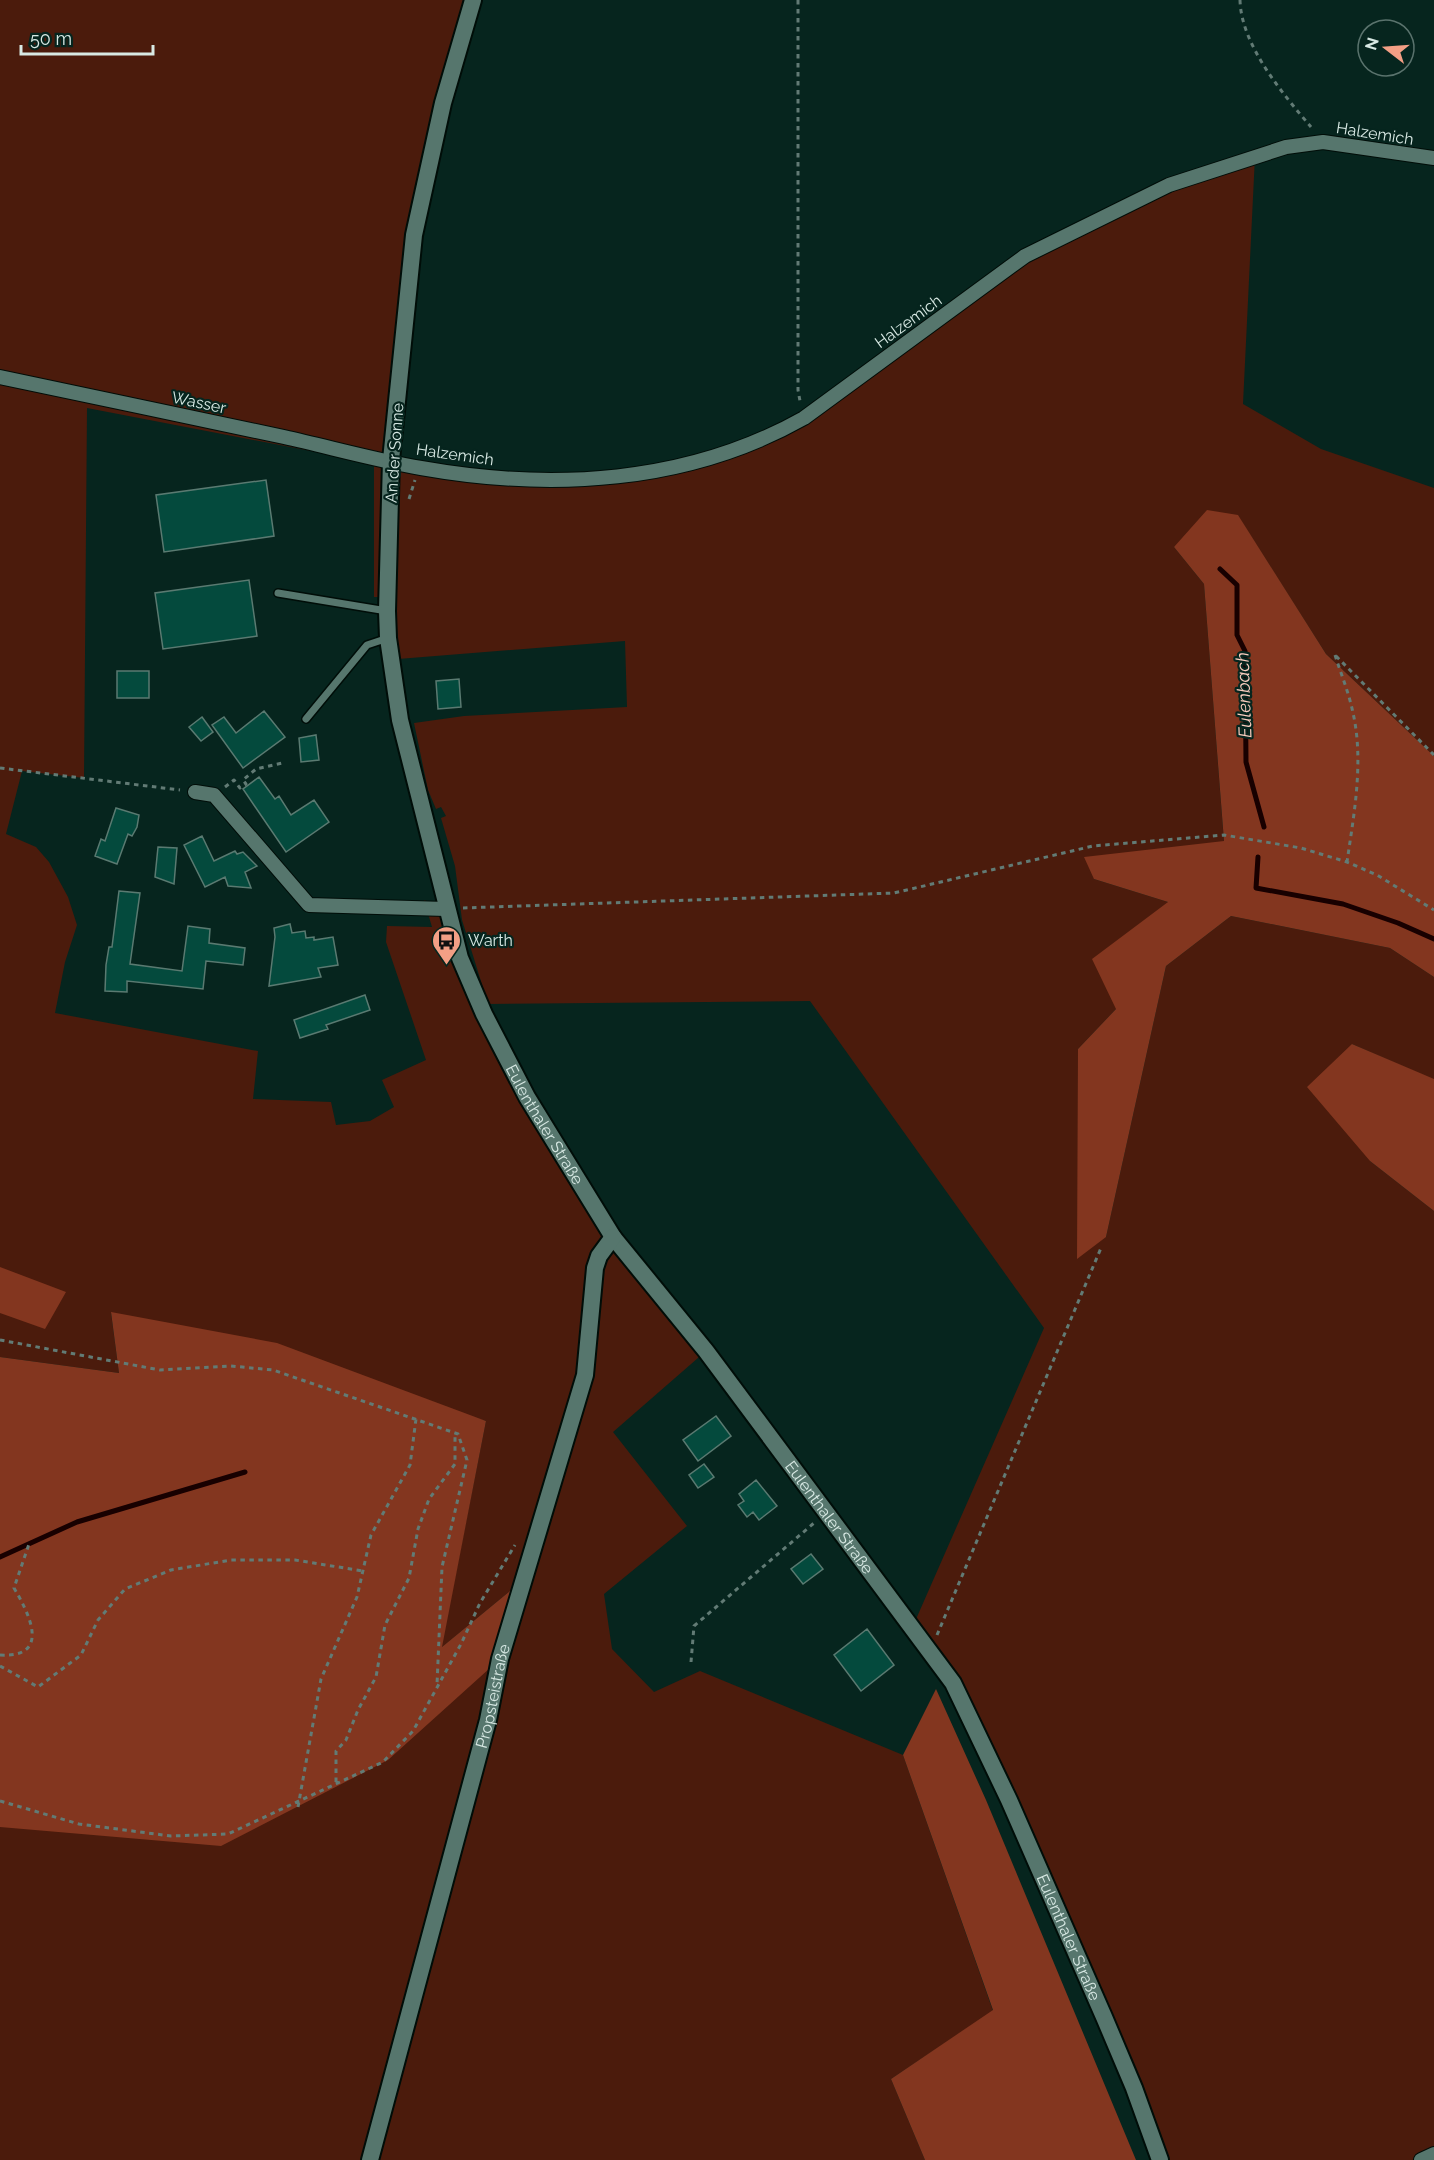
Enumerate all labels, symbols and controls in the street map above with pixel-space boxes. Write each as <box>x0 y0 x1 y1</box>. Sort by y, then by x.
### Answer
scale bar <box>21 18 153 56</box>
north arrow <box>1356 18 1416 78</box>
text: 50 m <box>30 28 72 49</box>
text: N <box>1361 35 1383 52</box>
street label: Halzemich <box>1335 118 1415 149</box>
street label: Halzemich <box>871 291 946 352</box>
street label: Wasser <box>170 387 228 418</box>
street label: An der Sonne <box>382 402 407 504</box>
street label: Halzemich <box>415 440 495 469</box>
water label: Eulenbach <box>1232 652 1255 738</box>
bus stop icon: Warth <box>431 924 463 966</box>
place label: Warth <box>468 931 513 950</box>
street label: Eulenthaler Straße <box>502 1061 587 1188</box>
street label: Eulenthaler Straße <box>781 1457 878 1578</box>
street label: Propsteistraße <box>472 1642 514 1750</box>
street label: Eulenthaler Straße <box>1033 1871 1105 2003</box>

